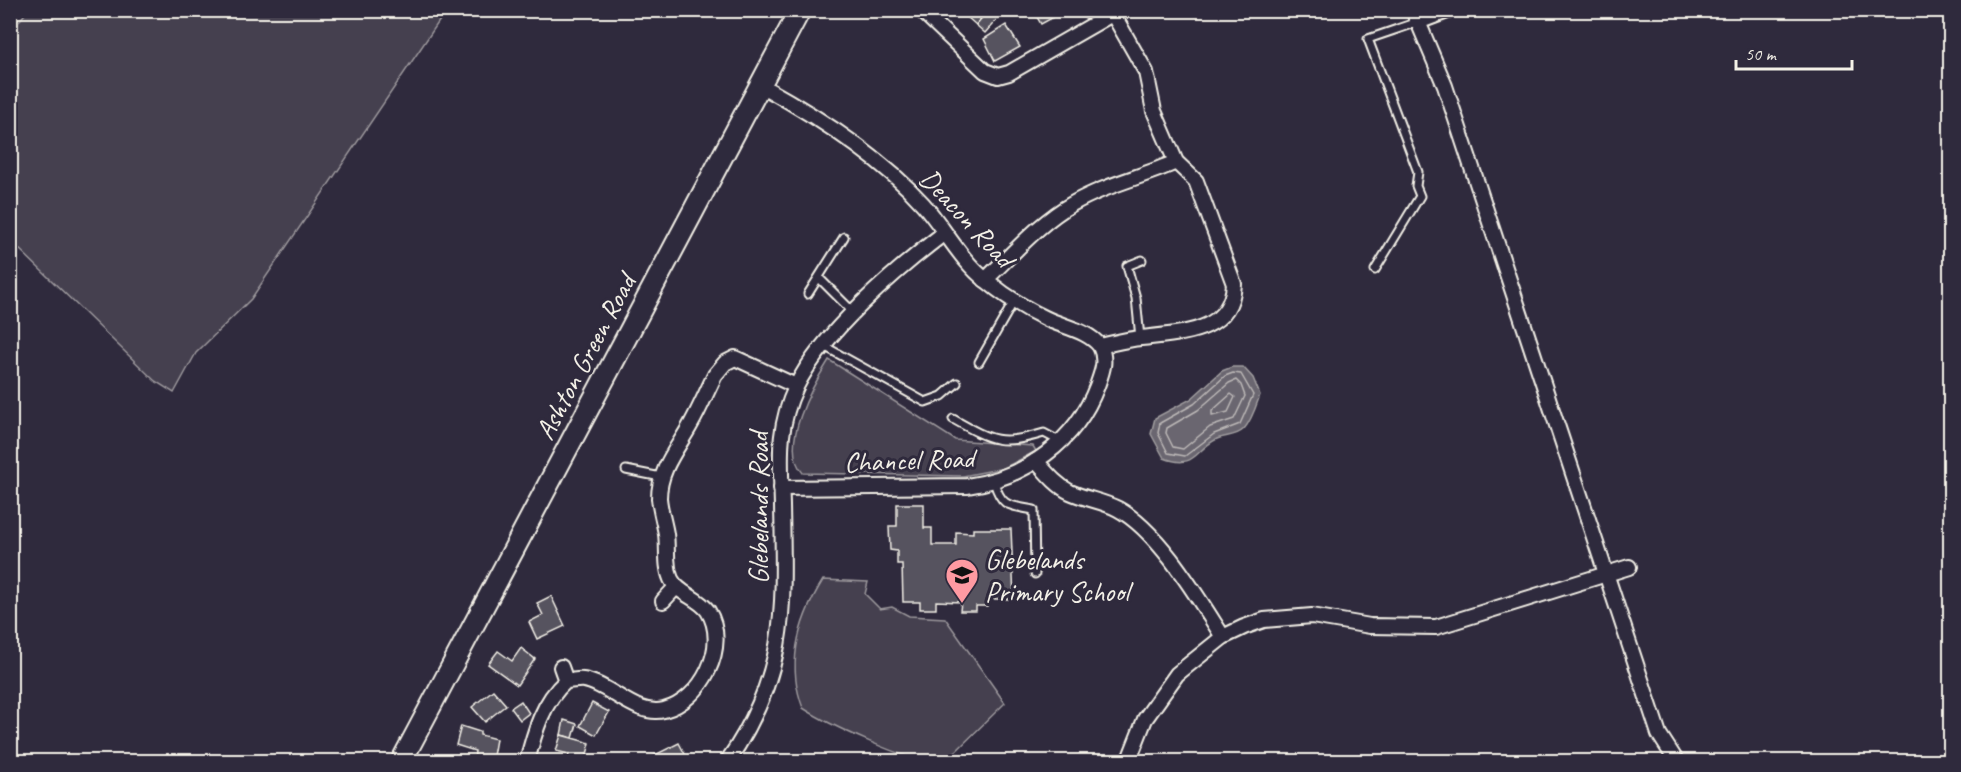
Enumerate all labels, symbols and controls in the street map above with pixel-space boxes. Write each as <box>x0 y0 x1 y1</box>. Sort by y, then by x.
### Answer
scale bar <box>1736 33 1852 71</box>
text: 50 m <box>1745 43 1778 65</box>
street label: Deacon Road <box>912 161 1024 278</box>
street label: Ashton Green Road <box>527 265 645 446</box>
street label: Glebelands Road <box>741 428 776 584</box>
street label: Chancel Road <box>843 440 979 480</box>
place label: Glebelands Primary School <box>985 542 1134 609</box>
school or university icon: Glebelands Primary School <box>944 557 980 604</box>

